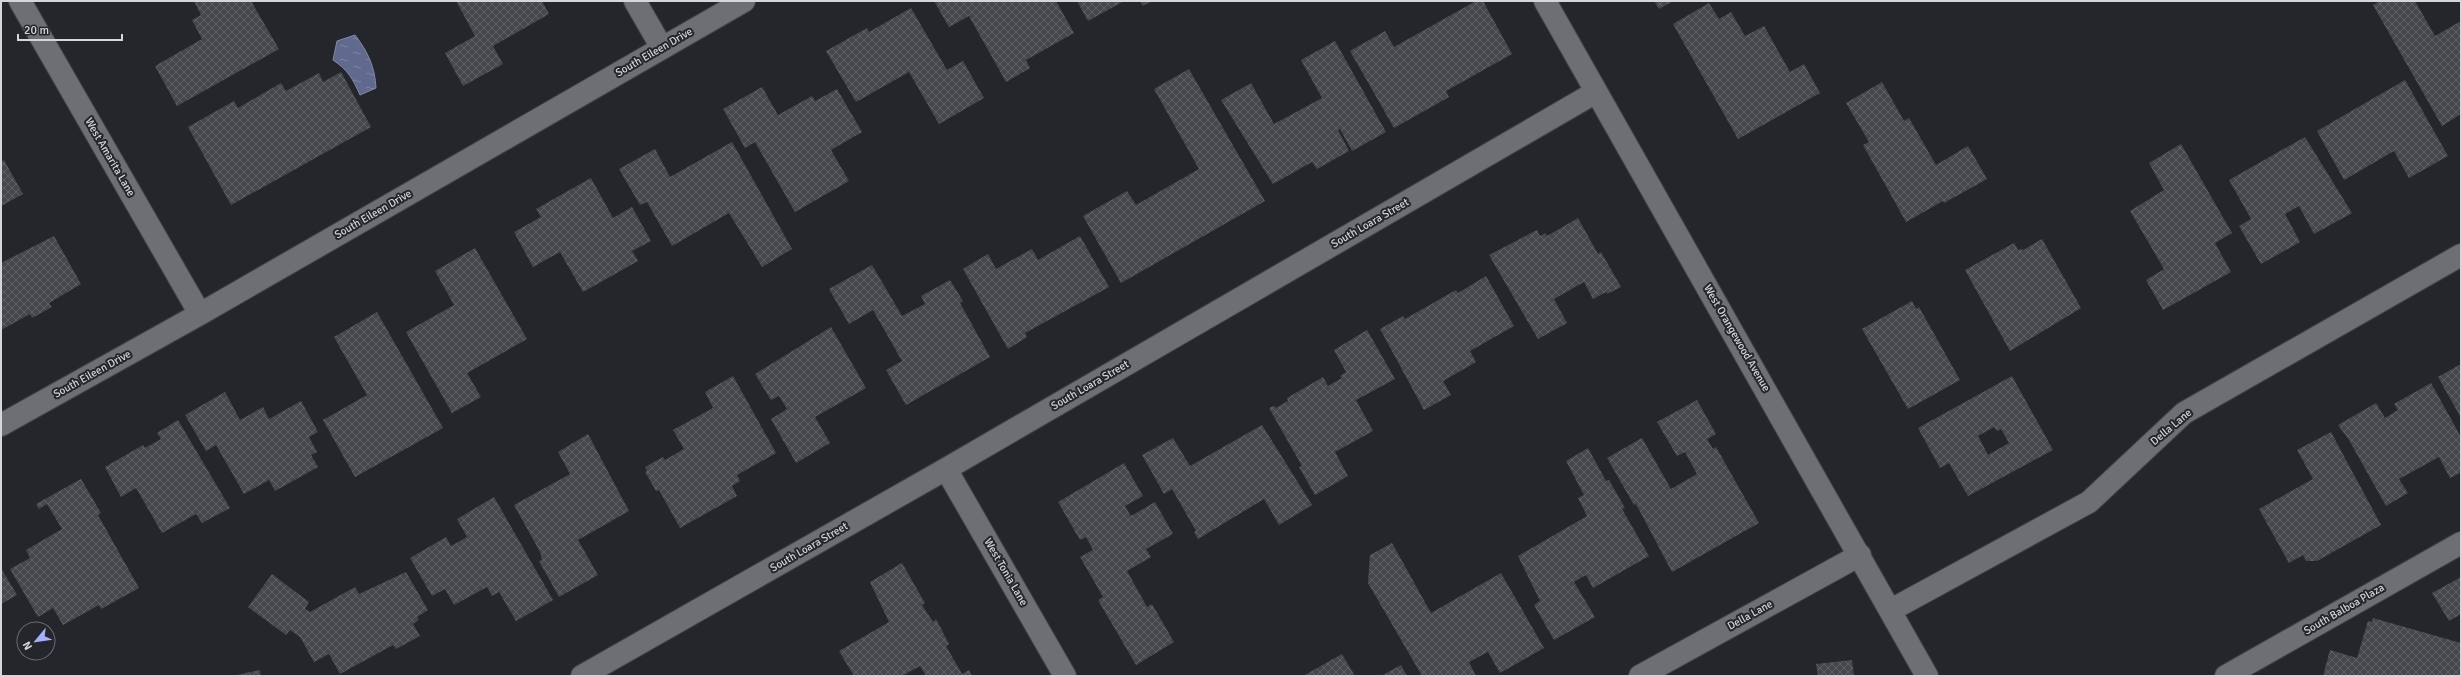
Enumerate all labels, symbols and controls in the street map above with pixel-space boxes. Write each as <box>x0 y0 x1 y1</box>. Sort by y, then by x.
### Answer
scale bar <box>18 16 122 42</box>
text: 20 m <box>24 23 49 38</box>
street label: South Eileen Drive <box>613 25 695 79</box>
street label: West Amarita Lane <box>82 116 138 198</box>
street label: South Eileen Drive <box>332 187 414 241</box>
street label: South Loara Street <box>1329 195 1411 251</box>
street label: West Orangewood Avenue <box>1701 282 1773 394</box>
street label: South Eileen Drive <box>51 347 133 401</box>
street label: South Loara Street <box>1049 357 1131 413</box>
street label: Della Lane <box>2148 406 2194 448</box>
street label: South Loara Street <box>768 519 850 575</box>
street label: West Tonia Lane <box>982 536 1030 608</box>
street label: South Balboa Plaza <box>2301 581 2387 637</box>
street label: Della Lane <box>1725 597 1775 633</box>
north arrow <box>16 621 56 661</box>
text: N <box>20 639 35 652</box>

